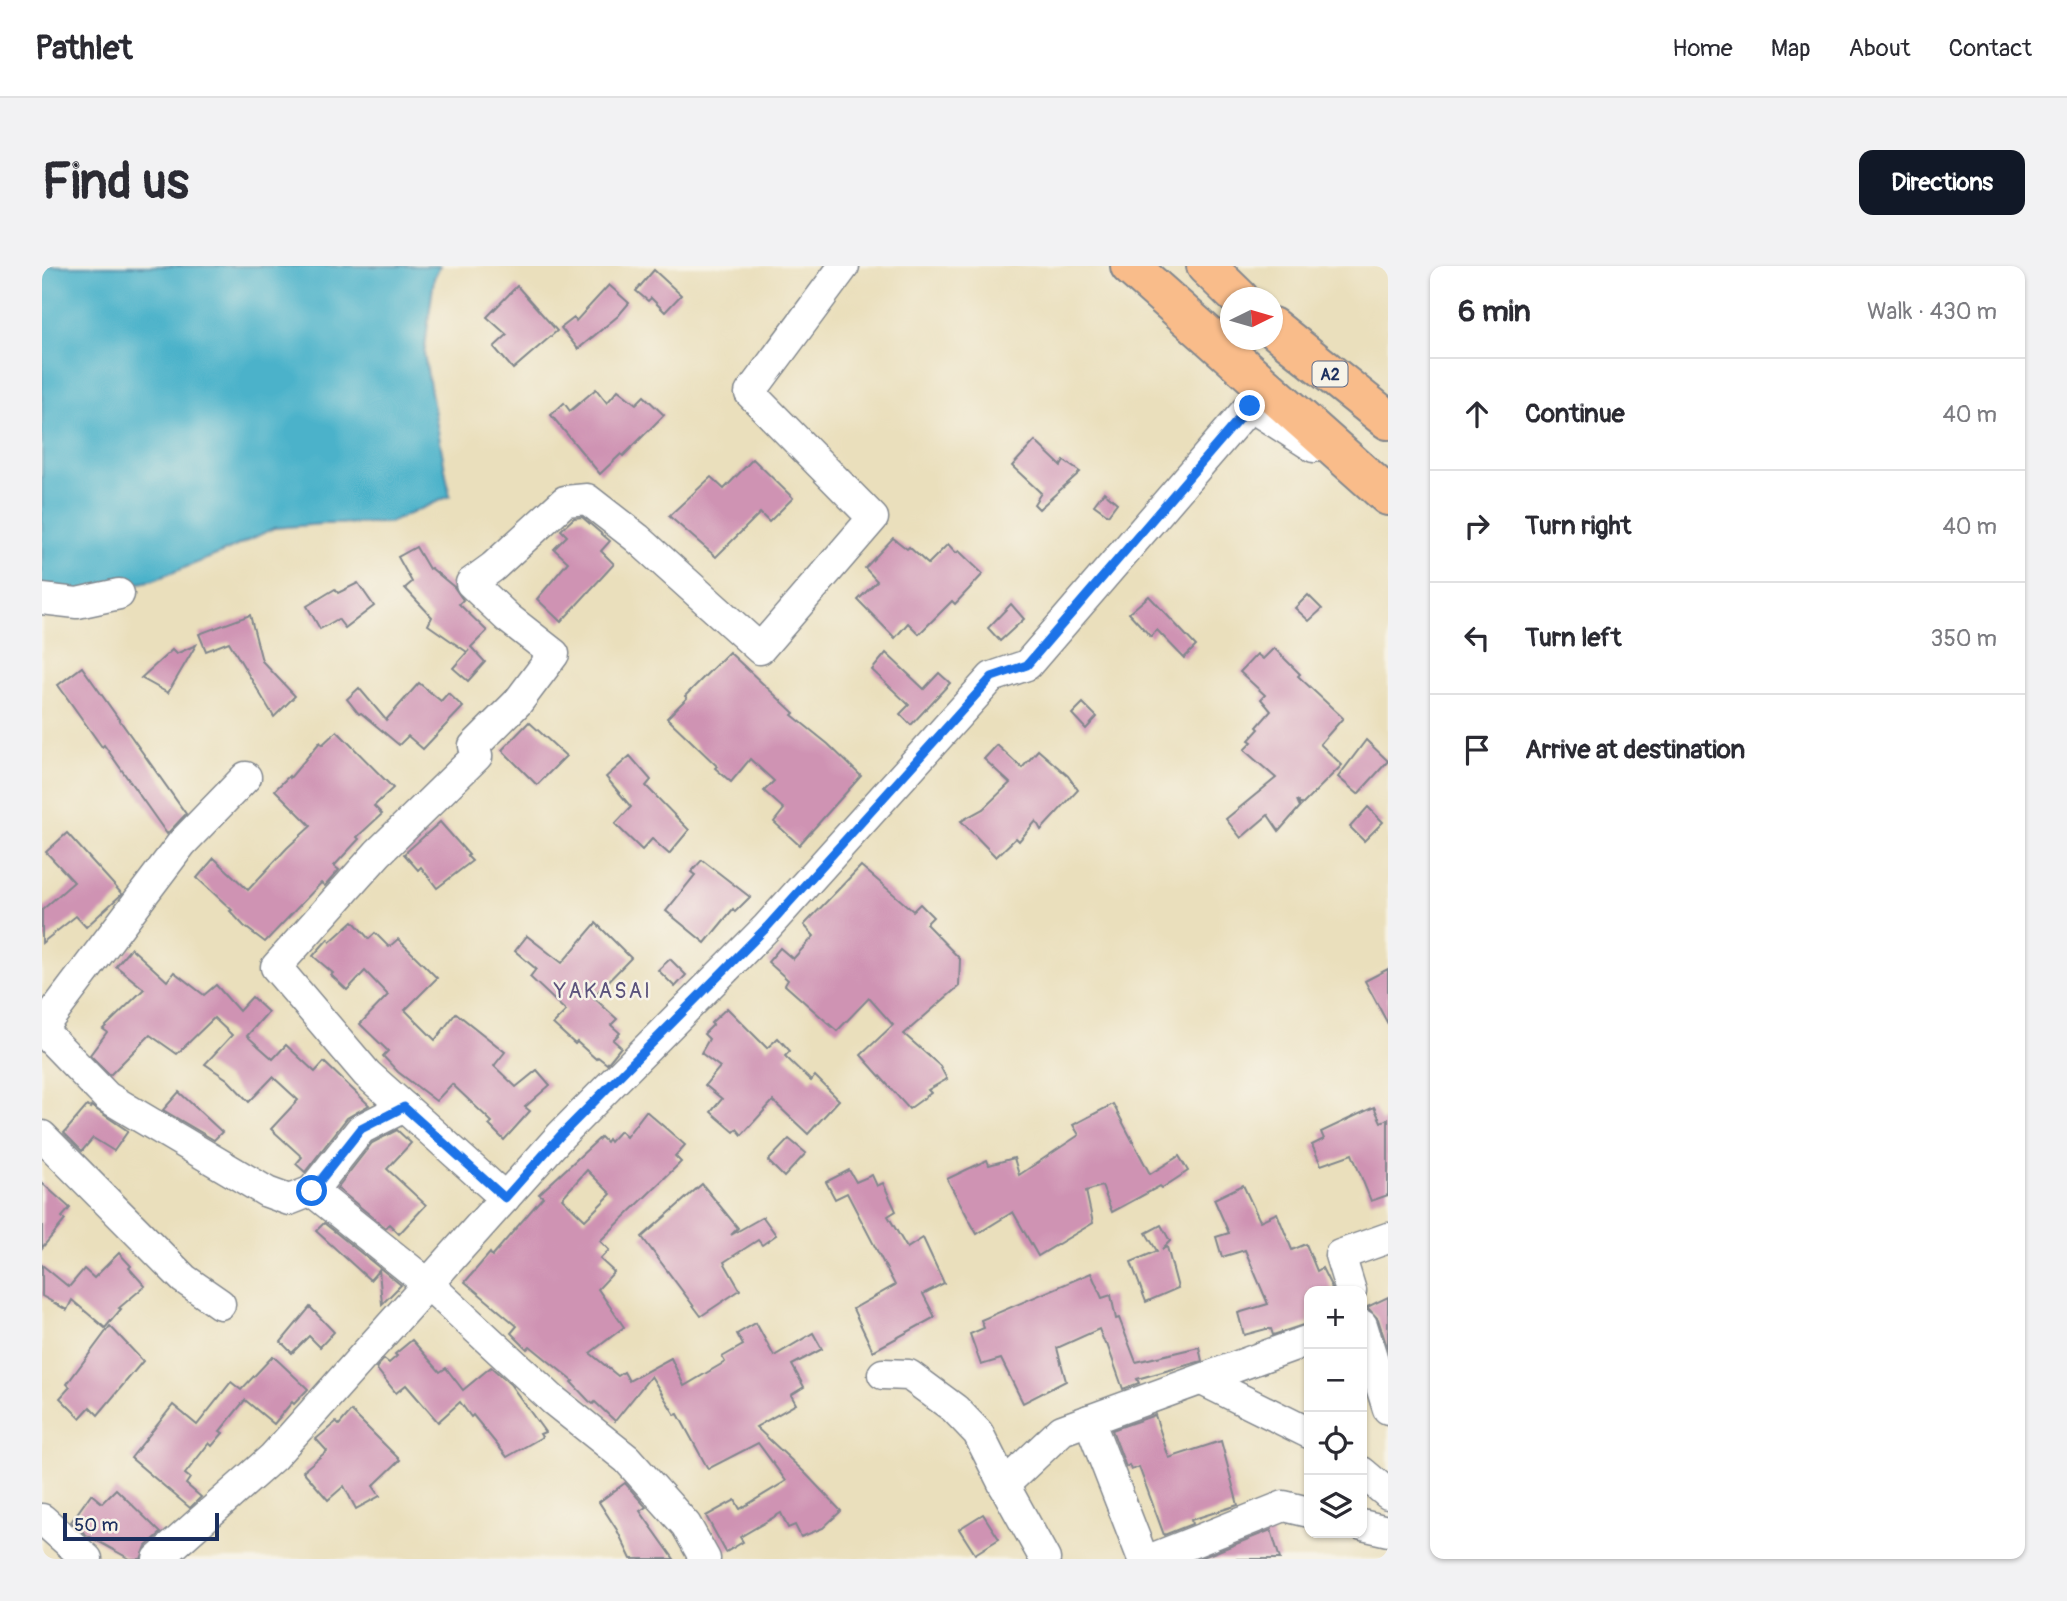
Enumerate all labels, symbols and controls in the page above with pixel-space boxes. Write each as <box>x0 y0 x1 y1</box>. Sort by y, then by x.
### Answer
text: Pathlet <box>35 28 132 69</box>
text: Home <box>1672 34 1733 63</box>
text: Map <box>1771 34 1811 63</box>
text: About <box>1849 34 1911 63</box>
text: Contact <box>1949 34 2032 63</box>
button: Directions <box>1859 150 2025 215</box>
text: Find us <box>42 152 189 213</box>
north arrow <box>1220 287 1283 350</box>
text: 6 min <box>1458 293 1531 330</box>
text: Walk · 430 m <box>1867 297 1997 326</box>
road number: A2 <box>1312 362 1348 386</box>
route end <box>1234 390 1265 421</box>
icon: ahead <box>1458 395 1496 433</box>
text: Continue <box>1525 398 1625 430</box>
text: 40 m <box>1943 400 1997 429</box>
icon: right <box>1458 507 1496 545</box>
text: Turn right <box>1525 510 1631 542</box>
text: 40 m <box>1943 512 1997 541</box>
icon: left <box>1458 619 1496 657</box>
text: Turn left <box>1525 622 1621 654</box>
text: 350 m <box>1931 624 1997 653</box>
icon: arrive <box>1458 731 1496 769</box>
text: Arrive at destination <box>1525 734 1745 766</box>
district label: YAKASAI <box>553 978 652 1005</box>
route start <box>296 1175 327 1206</box>
map controls <box>1304 1286 1367 1538</box>
button: + <box>1304 1286 1367 1349</box>
button: − <box>1304 1349 1367 1412</box>
button: locate <box>1304 1412 1367 1475</box>
button: layers <box>1304 1475 1367 1538</box>
scale bar <box>63 1510 219 1542</box>
text: 50 m <box>74 1513 118 1537</box>

